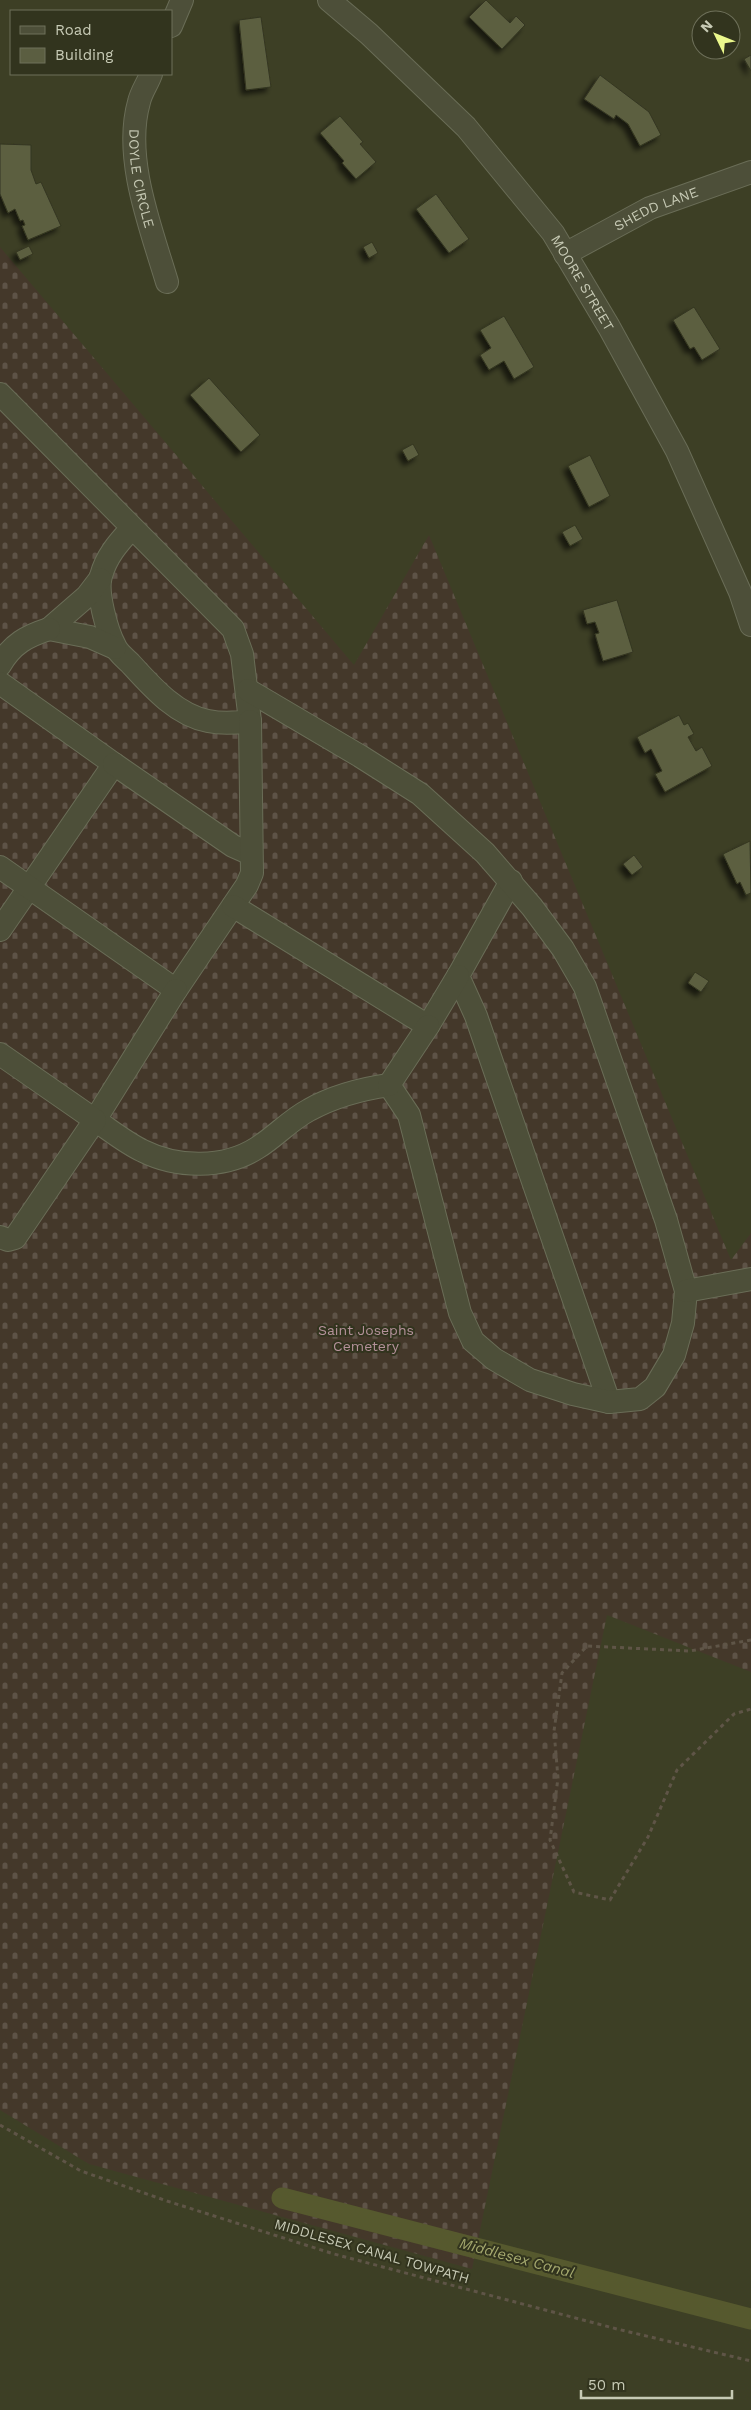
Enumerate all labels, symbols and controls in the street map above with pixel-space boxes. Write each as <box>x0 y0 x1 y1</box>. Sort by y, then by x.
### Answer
legend <box>10 10 172 75</box>
north arrow <box>691 10 741 60</box>
text: N <box>697 17 716 35</box>
text: Road <box>55 21 92 39</box>
text: Building <box>55 46 113 64</box>
street label: DOYLE CIRCLE <box>126 129 158 230</box>
street label: SHEDD LANE <box>611 184 700 234</box>
street label: MOORE STREET <box>548 232 618 334</box>
park label: Saint Josephs Cemetery <box>318 1322 414 1354</box>
street label: MIDDLESEX CANAL TOWPATH <box>273 2215 471 2287</box>
water label: Middlesex Canal <box>458 2234 577 2282</box>
scale bar <box>581 2368 732 2400</box>
text: 50 m <box>588 2376 625 2394</box>

